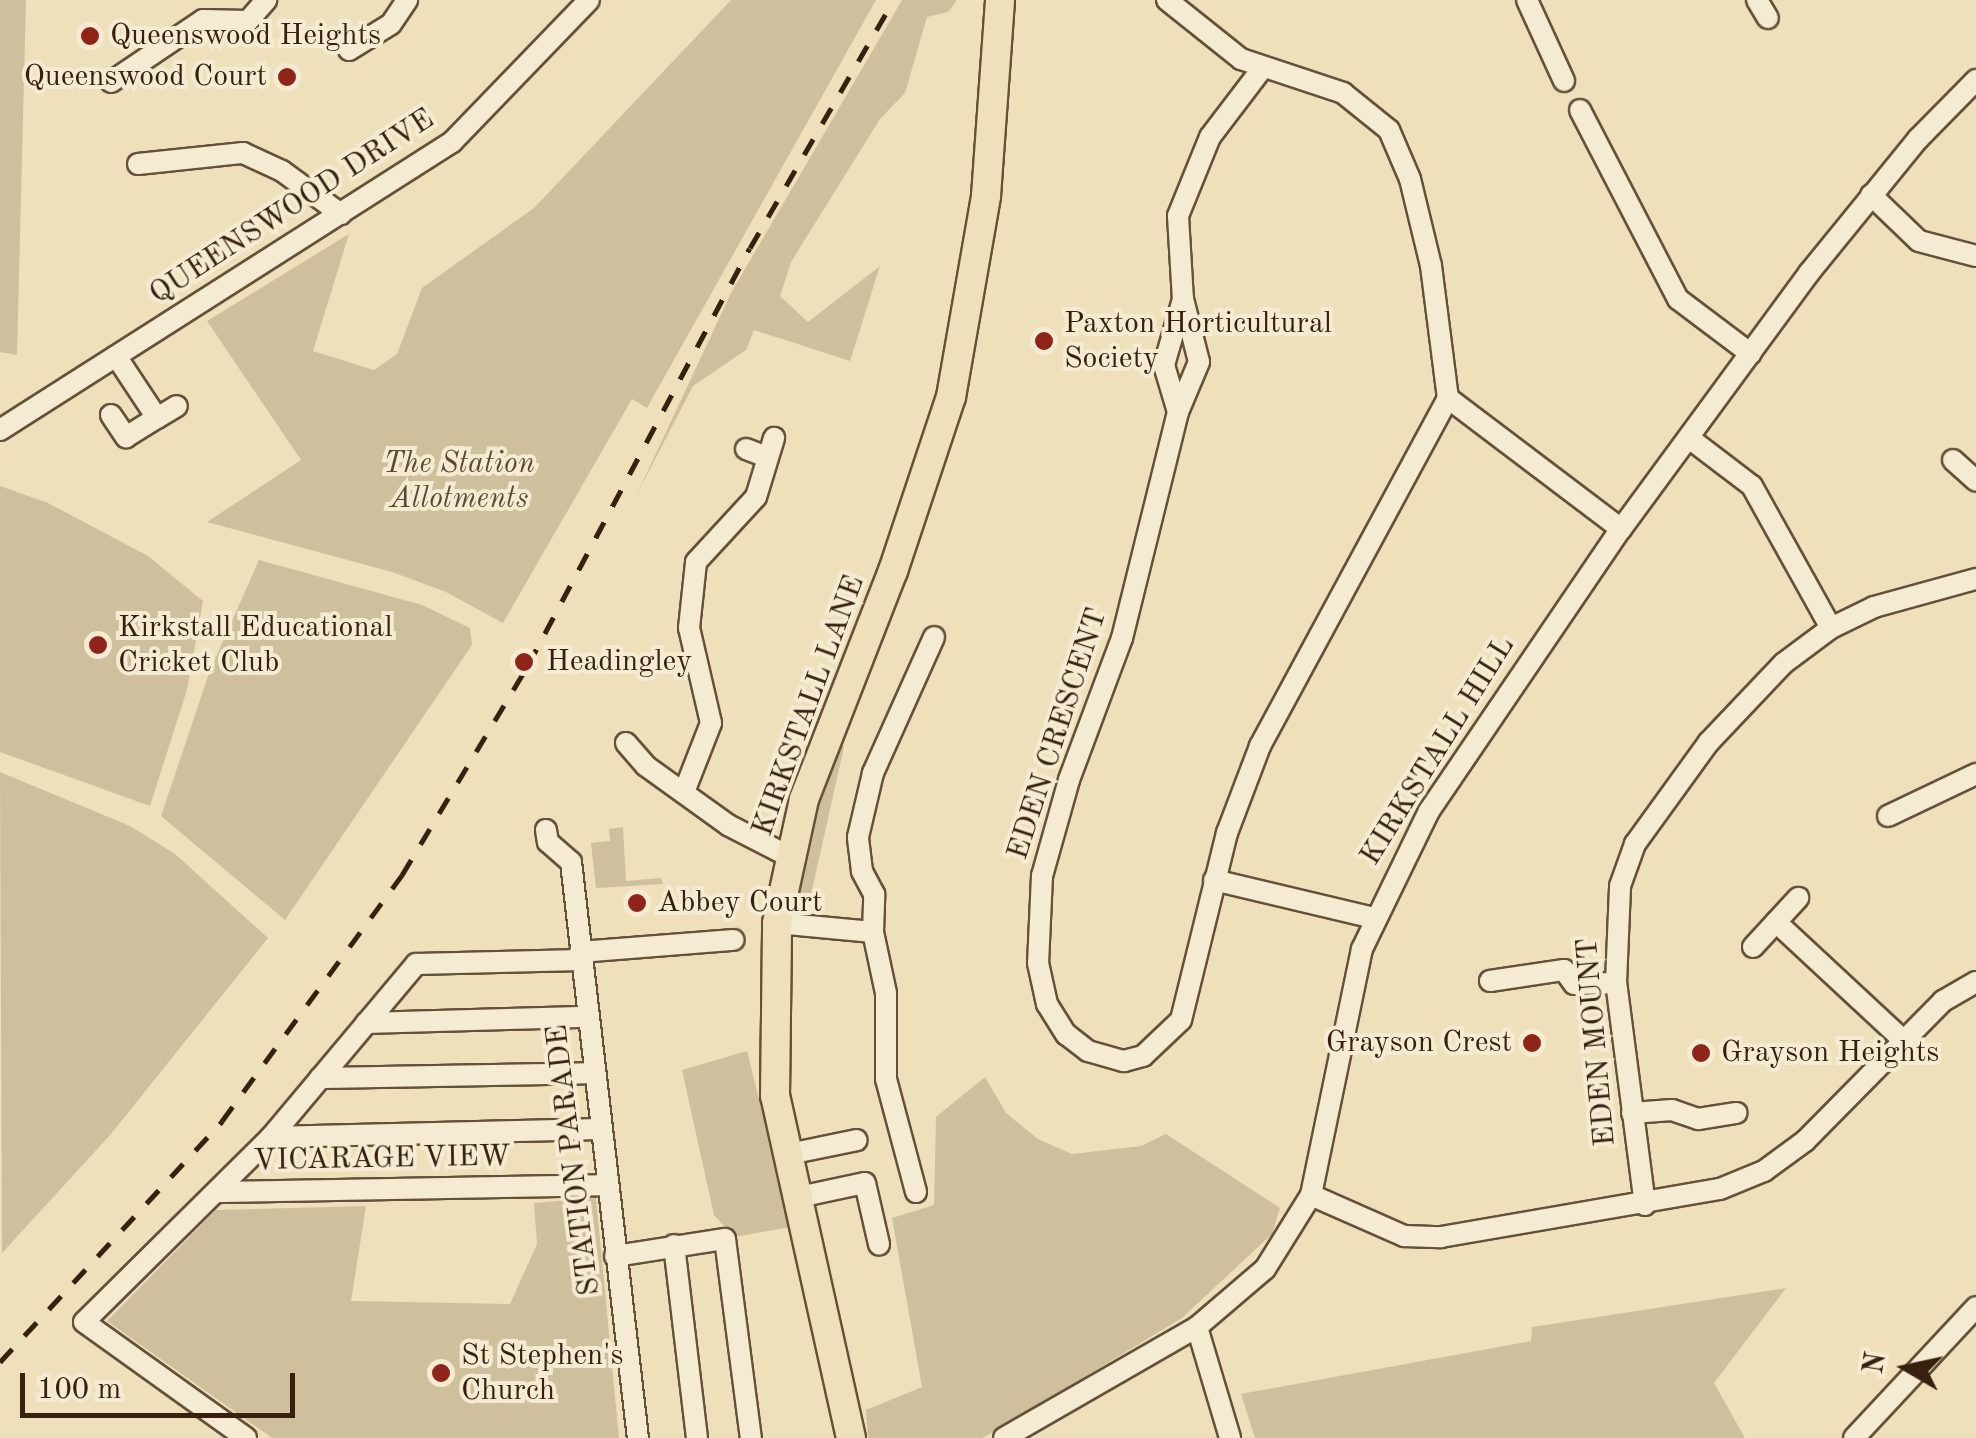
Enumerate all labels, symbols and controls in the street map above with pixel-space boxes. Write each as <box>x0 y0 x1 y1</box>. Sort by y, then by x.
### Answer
place label: Queenswood Heights <box>110 18 381 54</box>
marker: Queenswood Heights <box>79 25 101 47</box>
place label: Queenswood Court <box>24 59 267 95</box>
marker: Queenswood Court <box>276 66 298 88</box>
street label: QUEENSWOOD DRIVE <box>143 101 441 313</box>
place label: Paxton Horticultural Society <box>1064 306 1332 376</box>
marker: Paxton Horticultural Society <box>1033 330 1055 352</box>
park label: The Station Allotments <box>383 446 535 516</box>
street label: KIRKSTALL LANE <box>745 571 873 841</box>
street label: EDEN CRESCENT <box>1000 604 1116 864</box>
place label: Kirkstall Educational Cricket Club <box>118 610 392 680</box>
street label: KIRKSTALL HILL <box>1353 630 1523 872</box>
marker: Kirkstall Educational Cricket Club <box>87 634 109 656</box>
place label: Headingley <box>546 644 692 680</box>
marker: Headingley <box>511 649 537 675</box>
place label: Abbey Court <box>657 885 823 921</box>
marker: Abbey Court <box>626 892 648 914</box>
street label: EDEN MOUNT <box>1570 936 1624 1148</box>
street label: STATION PARADE <box>539 1022 609 1298</box>
place label: Grayson Crest <box>1326 1025 1512 1061</box>
marker: Grayson Crest <box>1521 1032 1543 1054</box>
place label: Grayson Heights <box>1721 1035 1939 1071</box>
marker: Grayson Heights <box>1690 1042 1712 1064</box>
street label: VICARAGE VIEW <box>253 1139 511 1179</box>
north arrow <box>1856 1318 1956 1418</box>
place label: St Stephen's Church <box>461 1338 623 1408</box>
text: N <box>1861 1351 1892 1376</box>
scale bar <box>25 1353 300 1415</box>
marker: St Stephen's Church <box>430 1362 452 1384</box>
text: 100 m <box>37 1375 121 1405</box>

